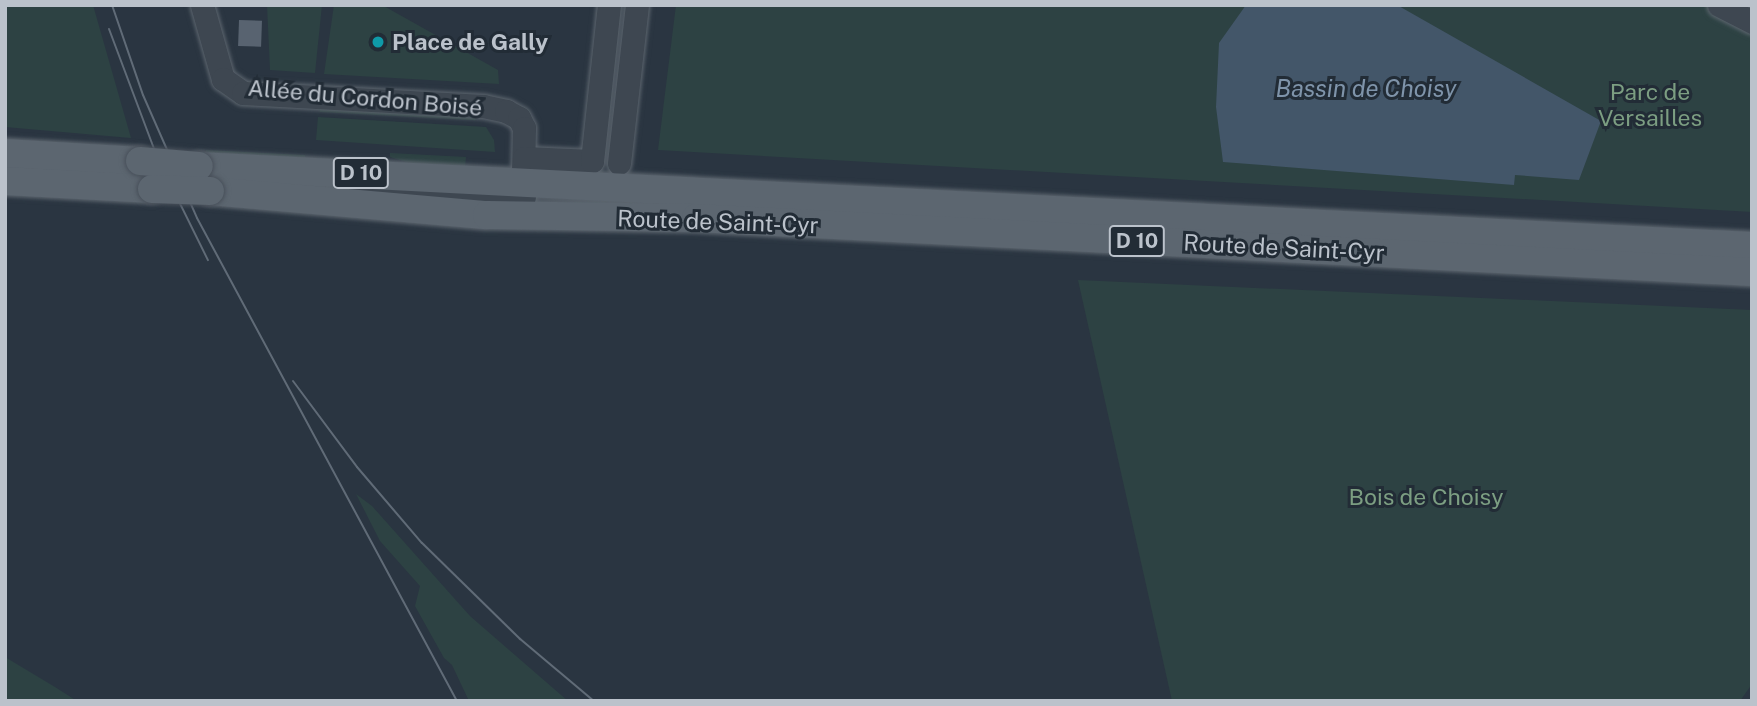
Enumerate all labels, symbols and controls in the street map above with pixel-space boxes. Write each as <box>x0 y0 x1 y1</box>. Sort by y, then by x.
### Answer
place label: Place de Gally <box>392 28 549 56</box>
marker: Place de Gally <box>370 34 386 50</box>
street label: Allée du Cordon Boisé <box>246 74 484 122</box>
water label: Bassin de Choisy <box>1275 75 1457 103</box>
park label: Parc de Versailles <box>1598 78 1702 132</box>
road number: D 10 <box>331 156 391 190</box>
street label: Route de Saint-Cyr <box>617 205 819 239</box>
road number: D 10 <box>1107 224 1167 258</box>
street label: Route de Saint-Cyr <box>1182 229 1386 267</box>
park label: Bois de Choisy <box>1348 483 1504 511</box>

